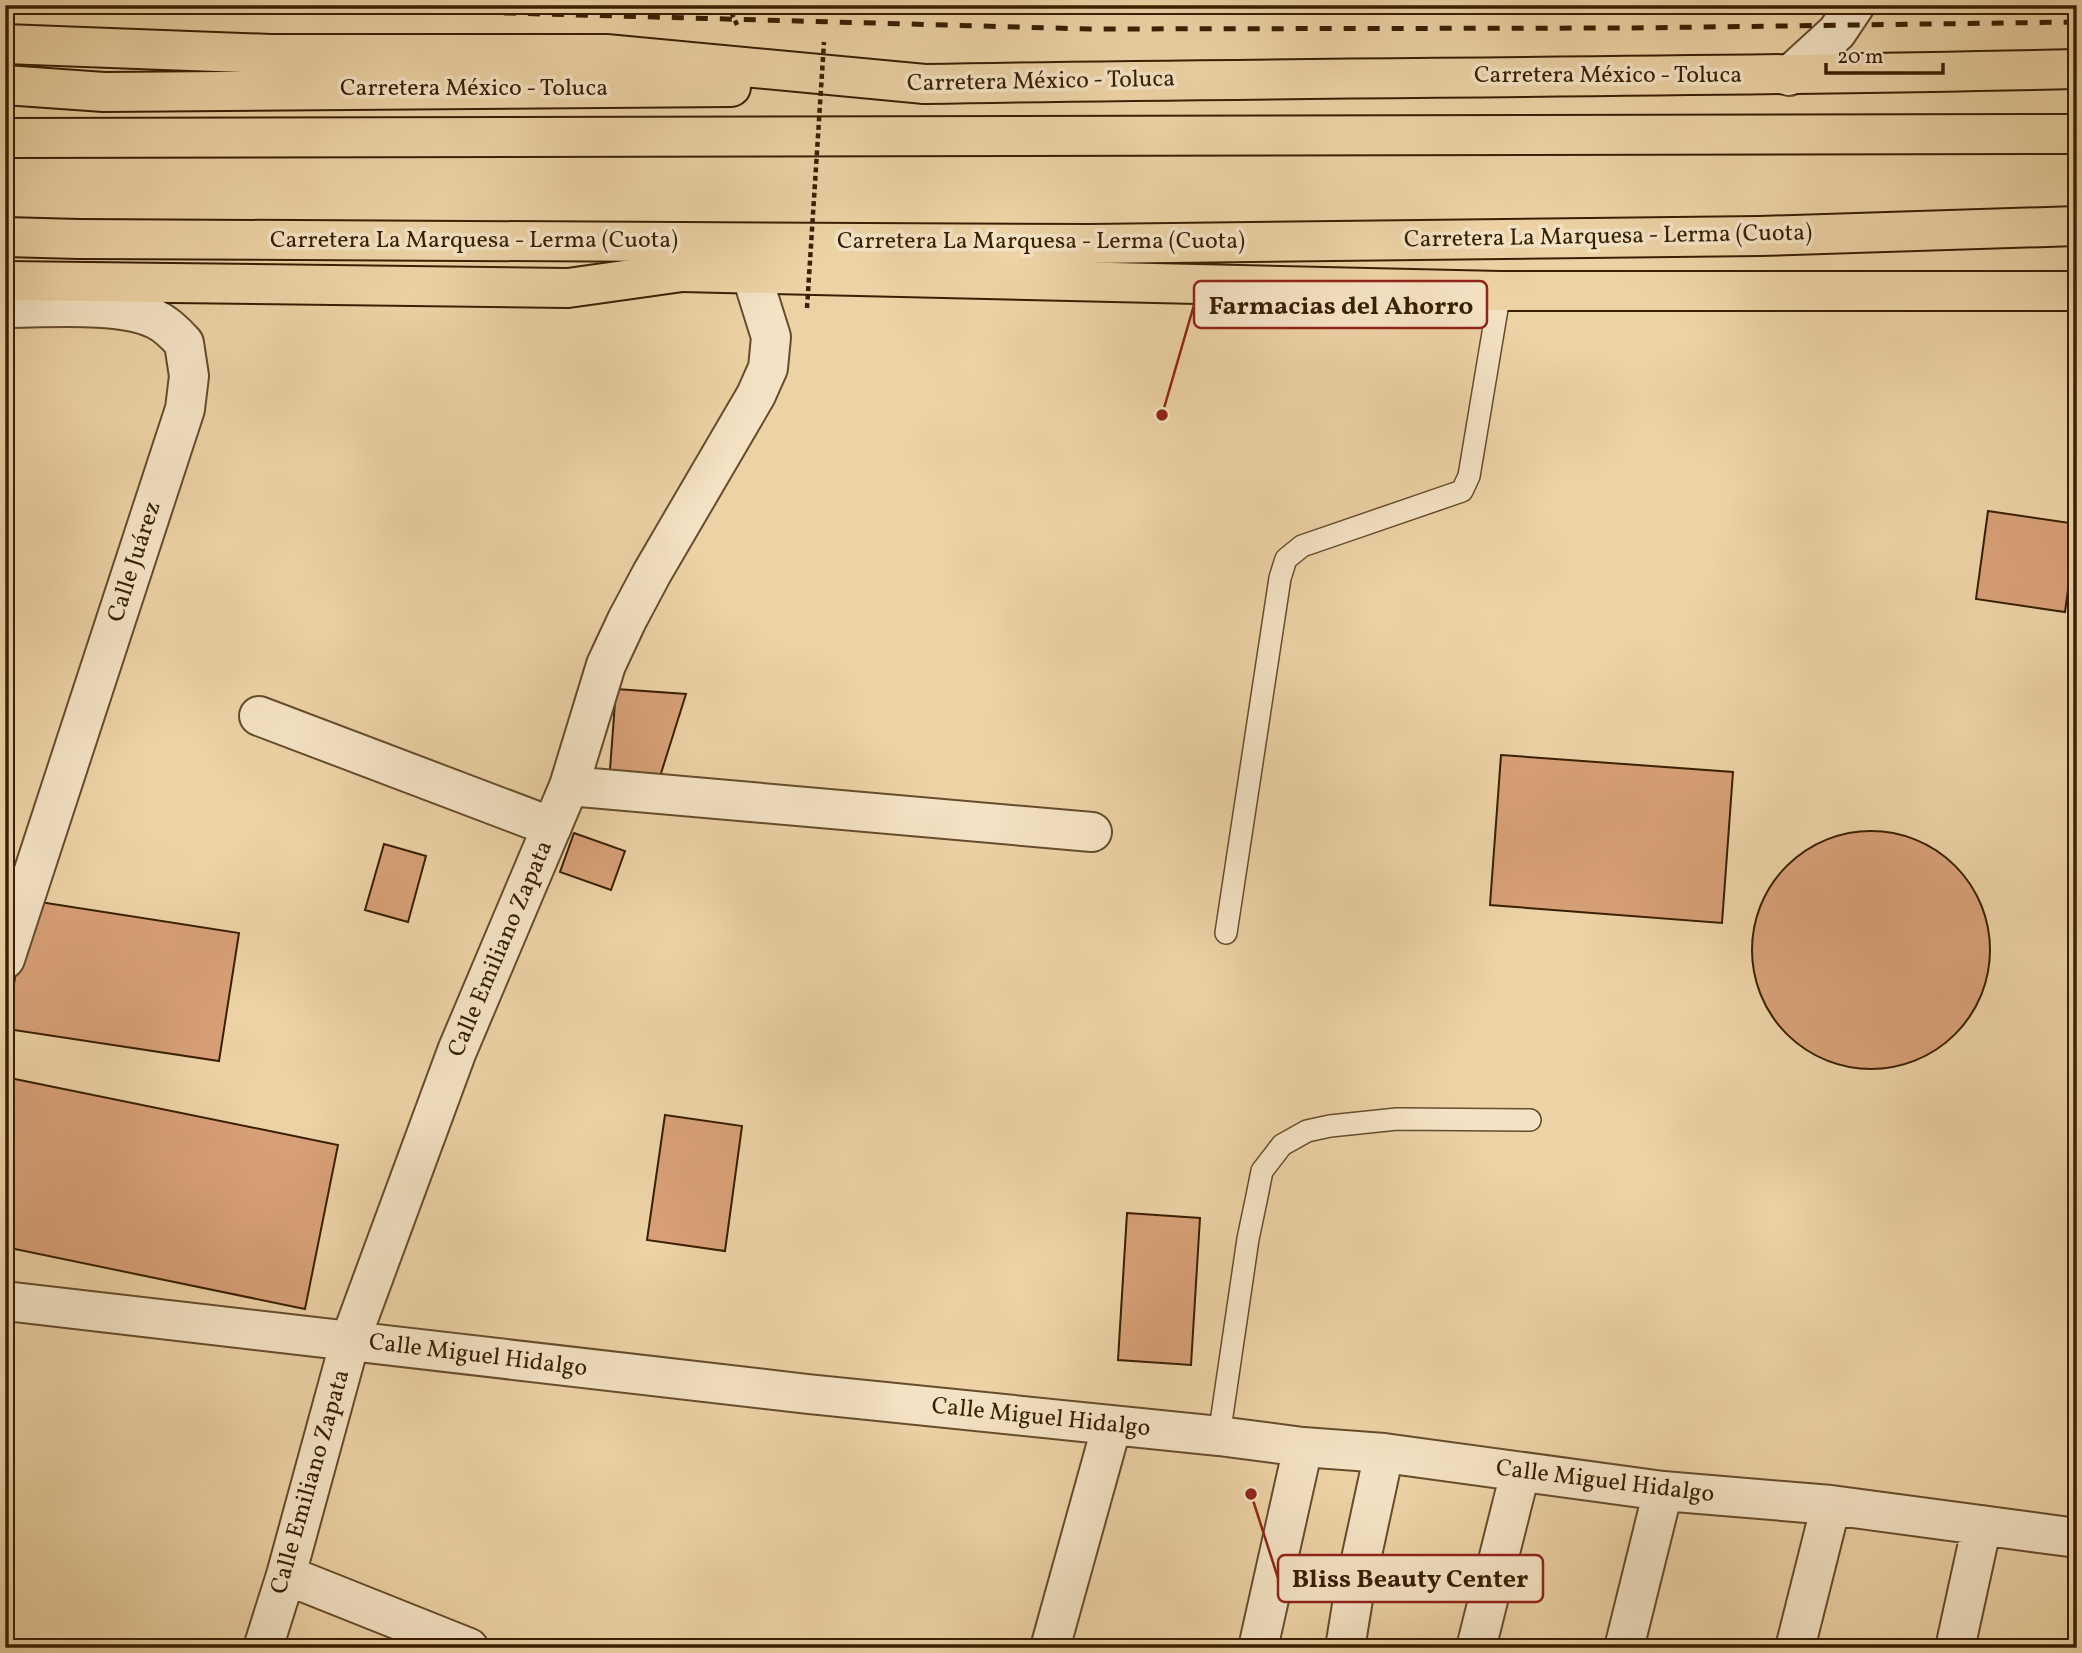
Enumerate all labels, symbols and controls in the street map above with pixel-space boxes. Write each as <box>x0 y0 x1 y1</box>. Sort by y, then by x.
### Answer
scale bar <box>1826 32 1944 76</box>
text: 20 m <box>1837 43 1883 72</box>
street label: Carretera México - Toluca <box>1474 59 1742 93</box>
street label: Carretera México - Toluca <box>907 63 1175 101</box>
street label: Carretera México - Toluca <box>340 72 608 106</box>
street label: Carretera La Marquesa - Lerma (Cuota) <box>1404 216 1812 258</box>
street label: Carretera La Marquesa - Lerma (Cuota) <box>270 224 678 258</box>
street label: Carretera La Marquesa - Lerma (Cuota) <box>837 225 1245 259</box>
callout: Farmacias del Ahorro <box>1194 281 1487 328</box>
text: Farmacias del Ahorro <box>1209 289 1474 325</box>
street label: Calle Juárez <box>100 497 170 627</box>
street label: Calle Emiliano Zapata <box>440 836 562 1062</box>
street label: Calle Miguel Hidalgo <box>367 1326 589 1386</box>
street label: Calle Emiliano Zapata <box>263 1366 359 1598</box>
street label: Calle Miguel Hidalgo <box>930 1390 1152 1446</box>
street label: Calle Miguel Hidalgo <box>1494 1452 1716 1512</box>
callout: Bliss Beauty Center <box>1278 1555 1543 1602</box>
text: Bliss Beauty Center <box>1292 1562 1528 1598</box>

